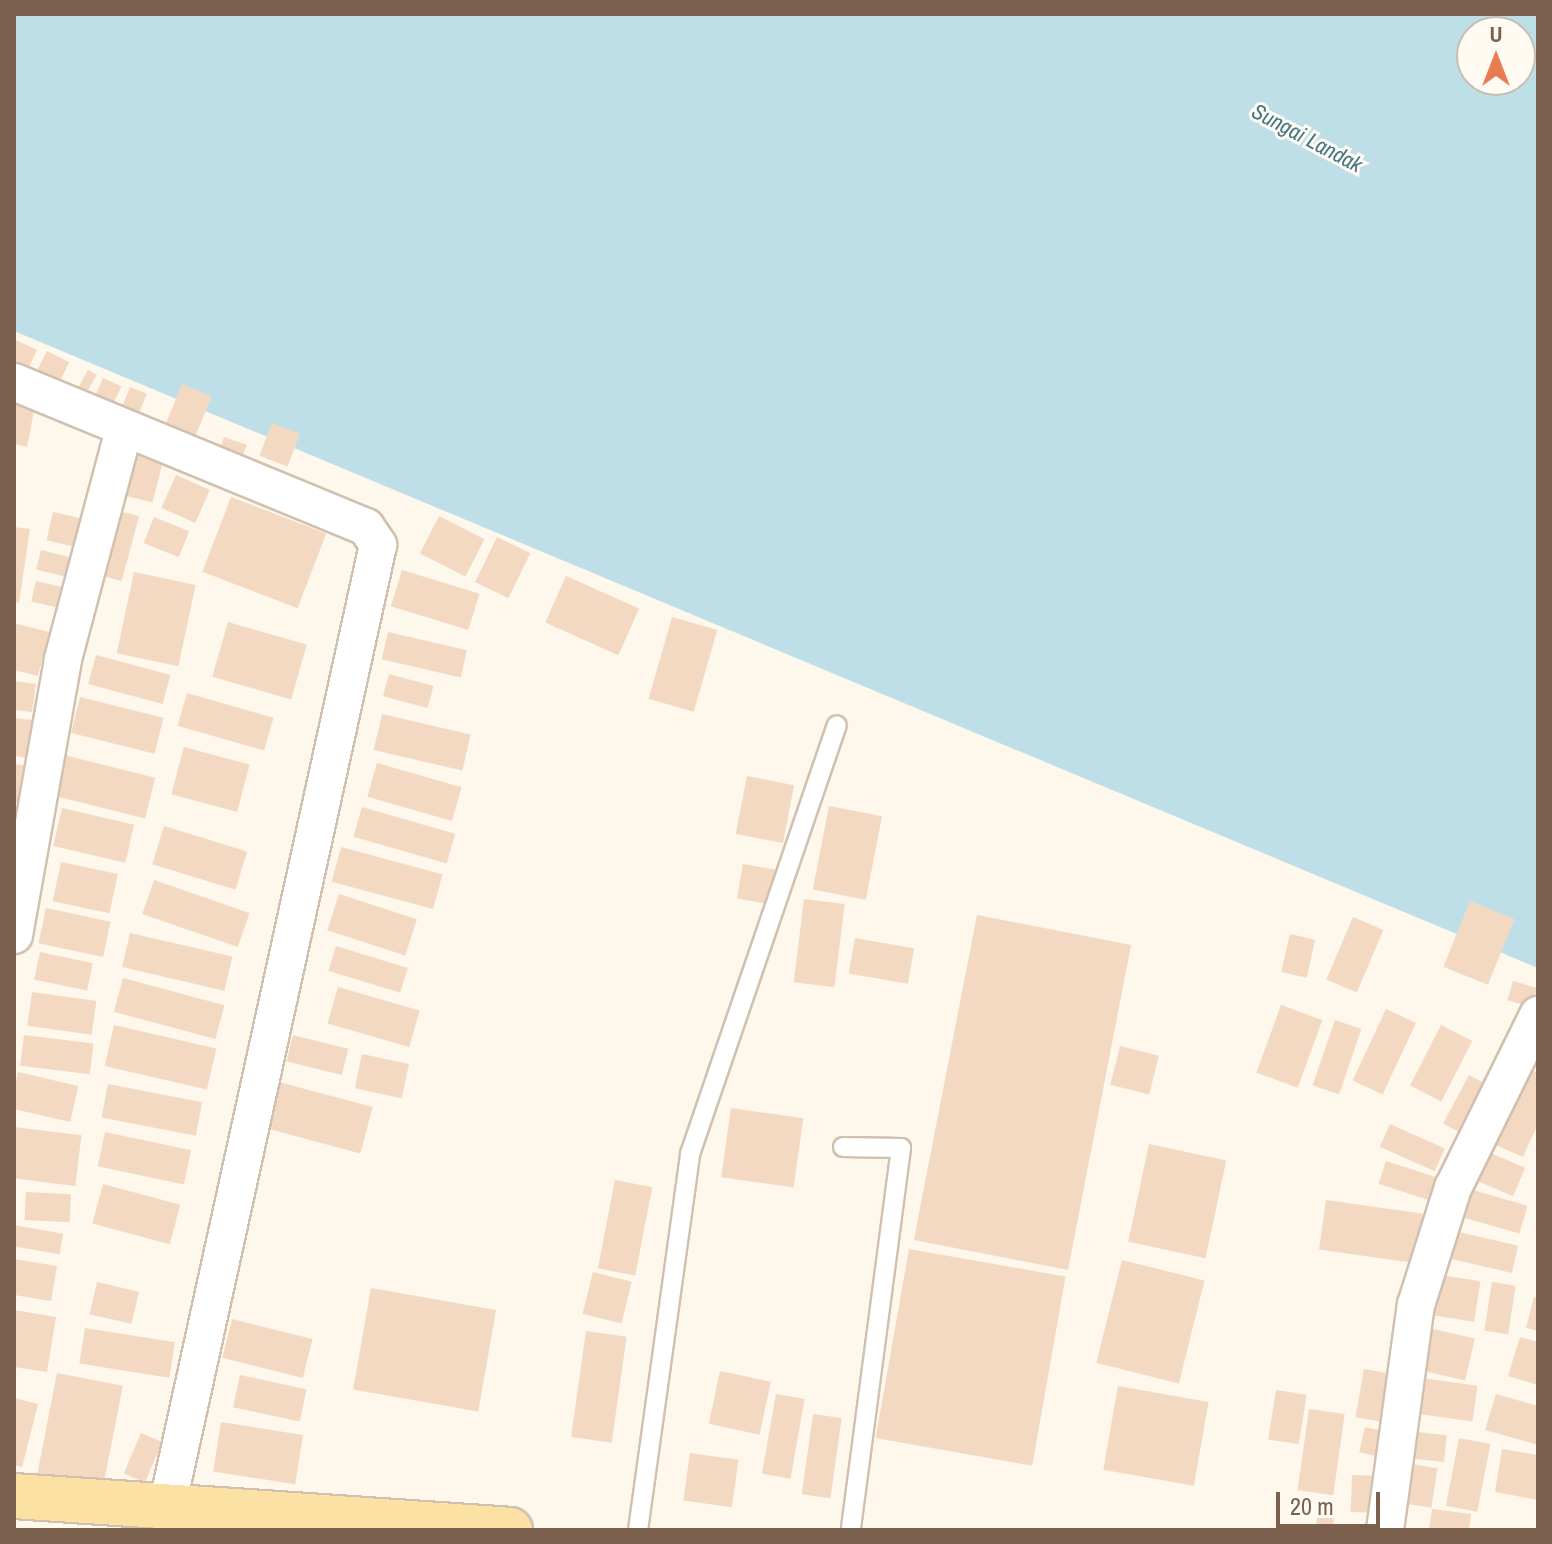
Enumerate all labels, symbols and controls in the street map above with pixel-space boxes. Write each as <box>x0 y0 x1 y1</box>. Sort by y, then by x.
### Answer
north arrow <box>1456 16 1536 96</box>
text: U <box>1489 19 1503 49</box>
water label: Sungai Landak <box>1247 98 1367 178</box>
scale bar <box>1280 1476 1384 1526</box>
text: 20 m <box>1290 1490 1334 1522</box>

